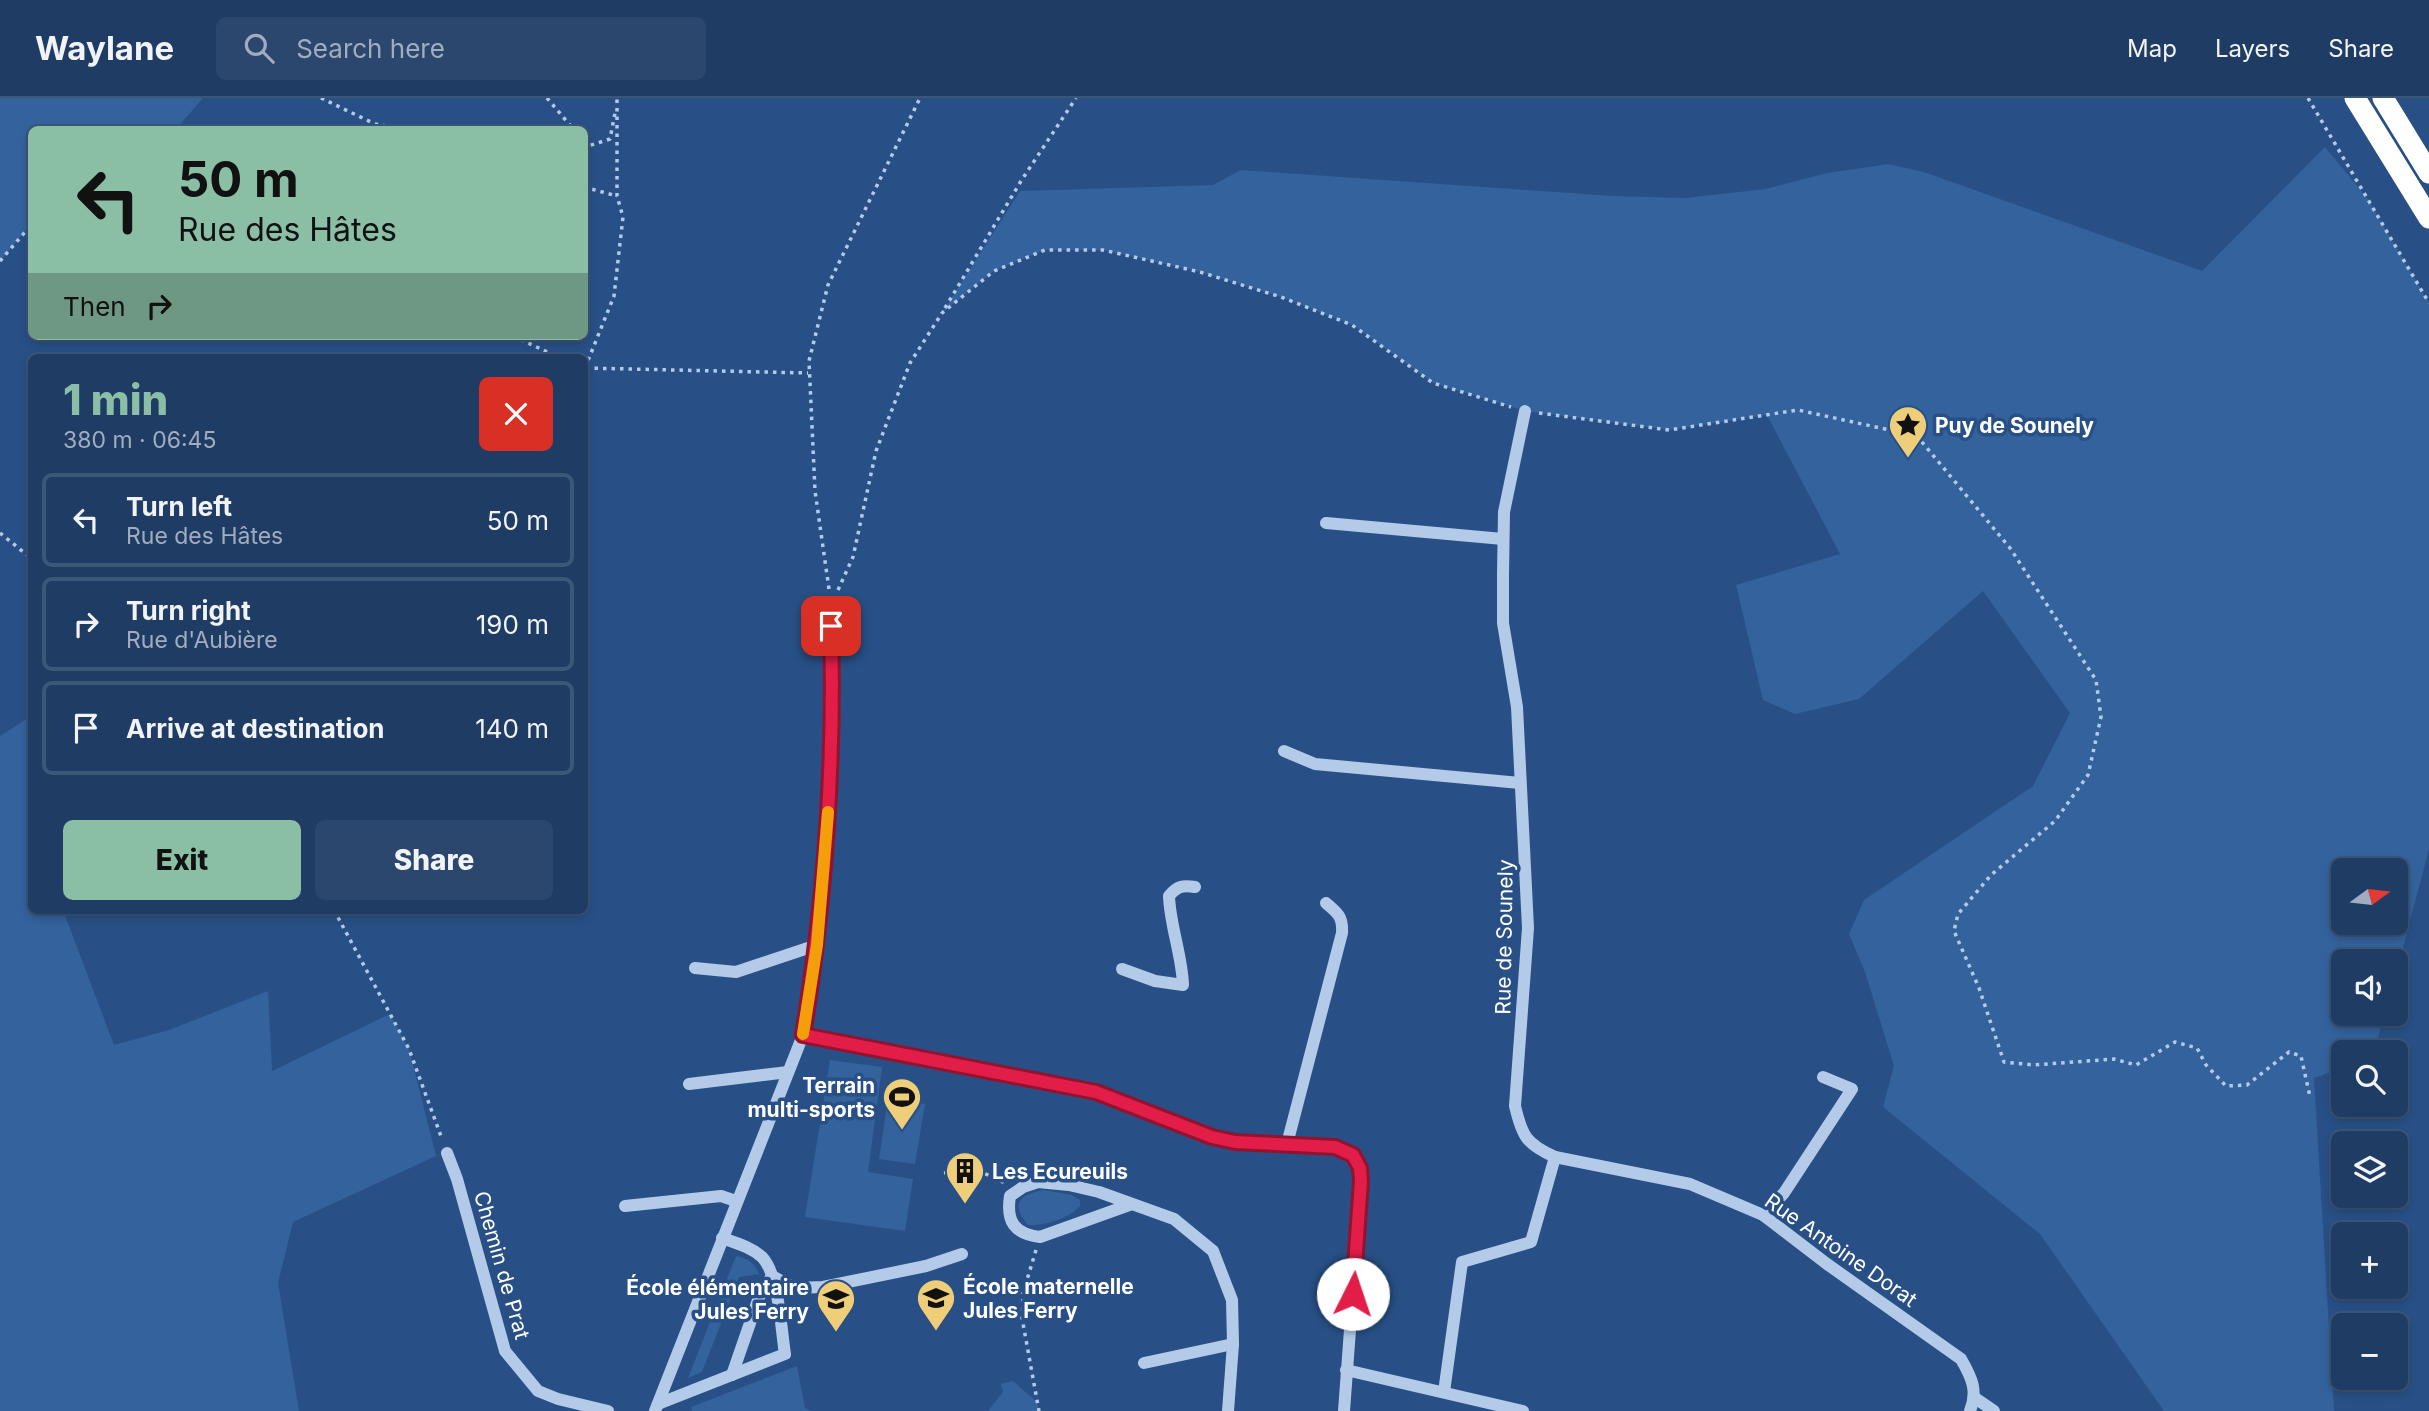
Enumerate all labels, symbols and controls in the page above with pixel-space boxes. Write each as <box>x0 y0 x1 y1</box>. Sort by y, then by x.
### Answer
search box <box>216 17 706 80</box>
text: Waylane <box>35 28 174 68</box>
icon: search <box>240 29 278 67</box>
text: Search here <box>296 33 445 64</box>
text: Map <box>2127 34 2177 63</box>
text: Layers <box>2215 34 2290 63</box>
text: Share <box>2328 34 2394 63</box>
text: 50 m <box>178 150 299 209</box>
icon: left <box>63 154 154 245</box>
text: Rue des Hâtes <box>178 210 397 249</box>
icon: right <box>140 287 178 325</box>
text: Then <box>63 291 126 322</box>
text: 1 min <box>63 374 168 425</box>
button: close <box>479 377 553 451</box>
place icon: Puy de Sounely <box>1887 404 1929 459</box>
place label: Puy de Sounely <box>1935 413 2094 438</box>
text: 380 m · 06:45 <box>63 426 216 454</box>
text: Turn left <box>126 491 232 522</box>
icon: left <box>67 501 105 539</box>
text: 50 m <box>487 505 549 536</box>
text: Rue des Hâtes <box>126 522 283 550</box>
text: Turn right <box>126 595 251 626</box>
pin <box>801 596 861 656</box>
icon: right <box>67 605 105 643</box>
icon: arrive <box>812 607 850 645</box>
text: 190 m <box>476 609 549 640</box>
text: Rue d'Aubière <box>126 626 278 654</box>
icon: arrive <box>67 709 105 747</box>
text: Arrive at destination <box>126 713 385 744</box>
text: 140 m <box>475 713 549 744</box>
button: Exit <box>63 820 301 900</box>
button: Share <box>315 820 553 900</box>
north arrow <box>2331 858 2408 934</box>
map controls <box>2331 858 2408 1390</box>
street label: Rue de Sounely <box>1490 859 1518 1015</box>
button: sound <box>2331 949 2408 1026</box>
button: search <box>2331 1040 2408 1117</box>
place label: Terrain multi-sports <box>747 1073 875 1122</box>
sports icon: Terrain multi-sports <box>881 1076 923 1131</box>
button: layers <box>2331 1131 2408 1208</box>
building icon: Les Ecureuils <box>944 1150 986 1205</box>
place label: Les Ecureuils <box>992 1159 1128 1184</box>
street label: Chemin de Prat <box>469 1188 535 1342</box>
street label: Rue Antoine Dorat <box>1760 1188 1922 1312</box>
button: + <box>2331 1222 2408 1299</box>
position arrow <box>1316 1257 1390 1331</box>
place label: École maternelle Jules Ferry <box>963 1273 1134 1323</box>
place label: École élémentaire Jules Ferry <box>626 1274 809 1324</box>
school or university icon: École maternelle Jules Ferry <box>915 1277 957 1332</box>
school or university icon: École élémentaire Jules Ferry <box>815 1278 857 1333</box>
button: − <box>2331 1313 2408 1390</box>

